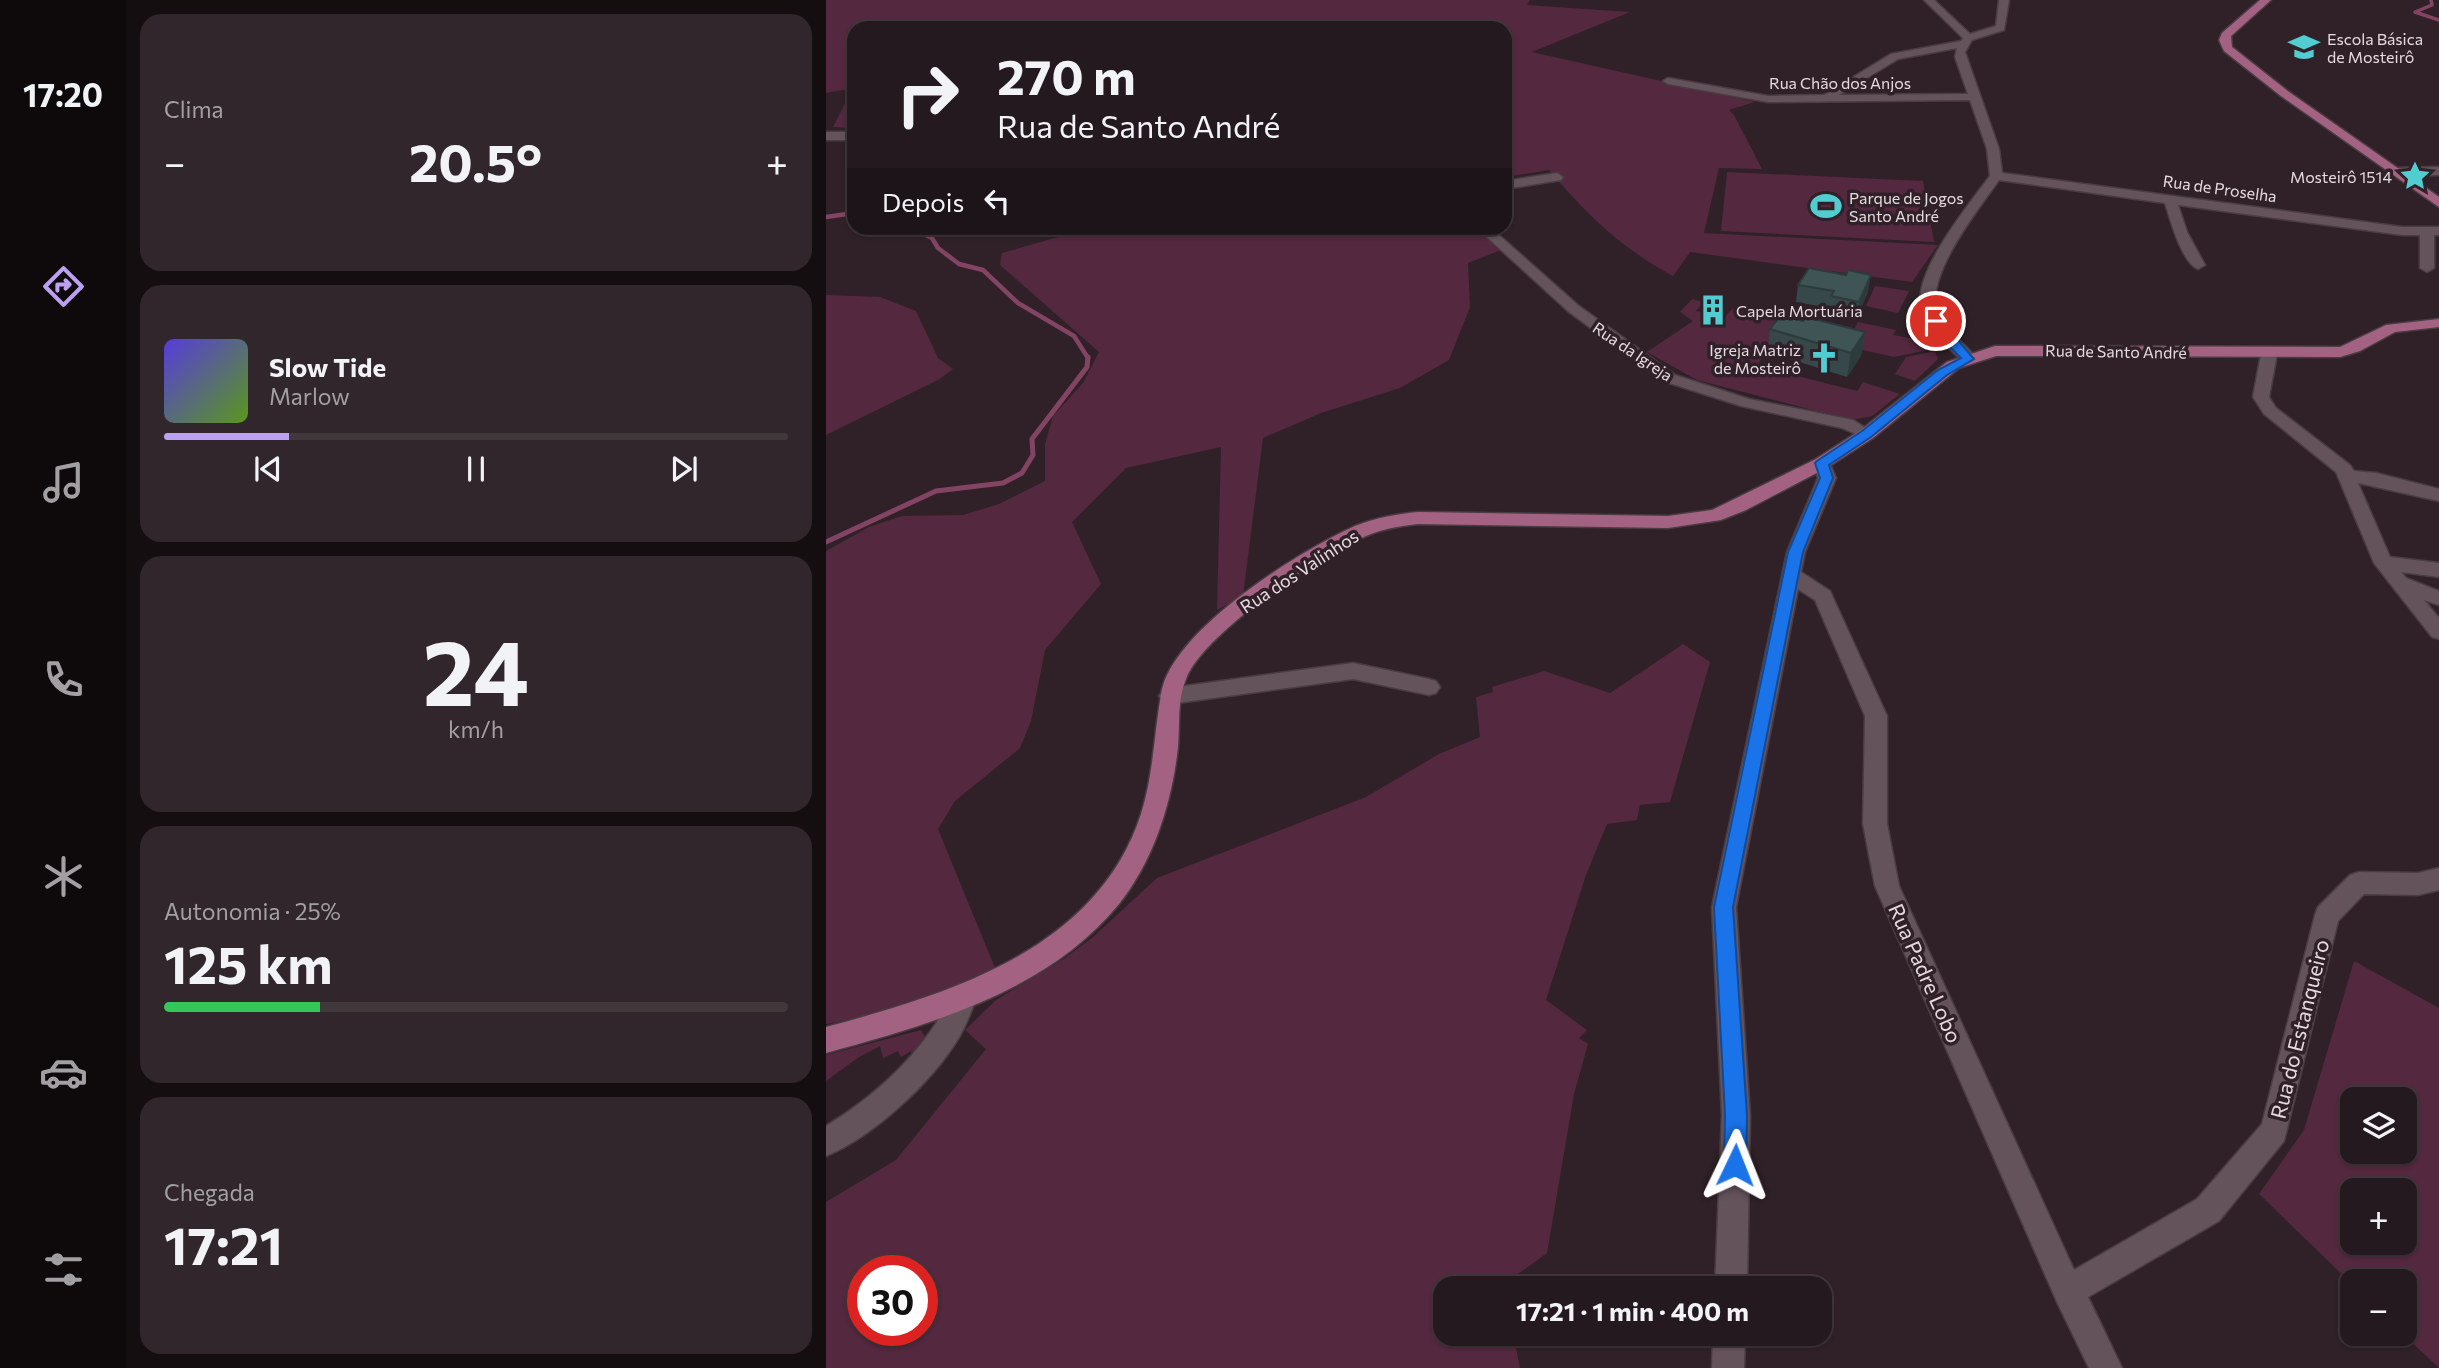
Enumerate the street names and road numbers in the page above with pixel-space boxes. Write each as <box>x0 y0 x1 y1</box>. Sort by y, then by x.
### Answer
street label: Rua Chão dos Anjos <box>1769 73 1911 92</box>
street label: Rua de Proselha <box>2162 171 2278 205</box>
street label: Rua da Igreja <box>1590 317 1676 385</box>
street label: Rua de Santo André <box>2045 340 2187 362</box>
street label: Rua dos Valinhos <box>1236 524 1362 618</box>
street label: Rua Padre Lobo <box>1884 900 1968 1046</box>
street label: Rua do Estanqueiro <box>2265 937 2333 1121</box>

